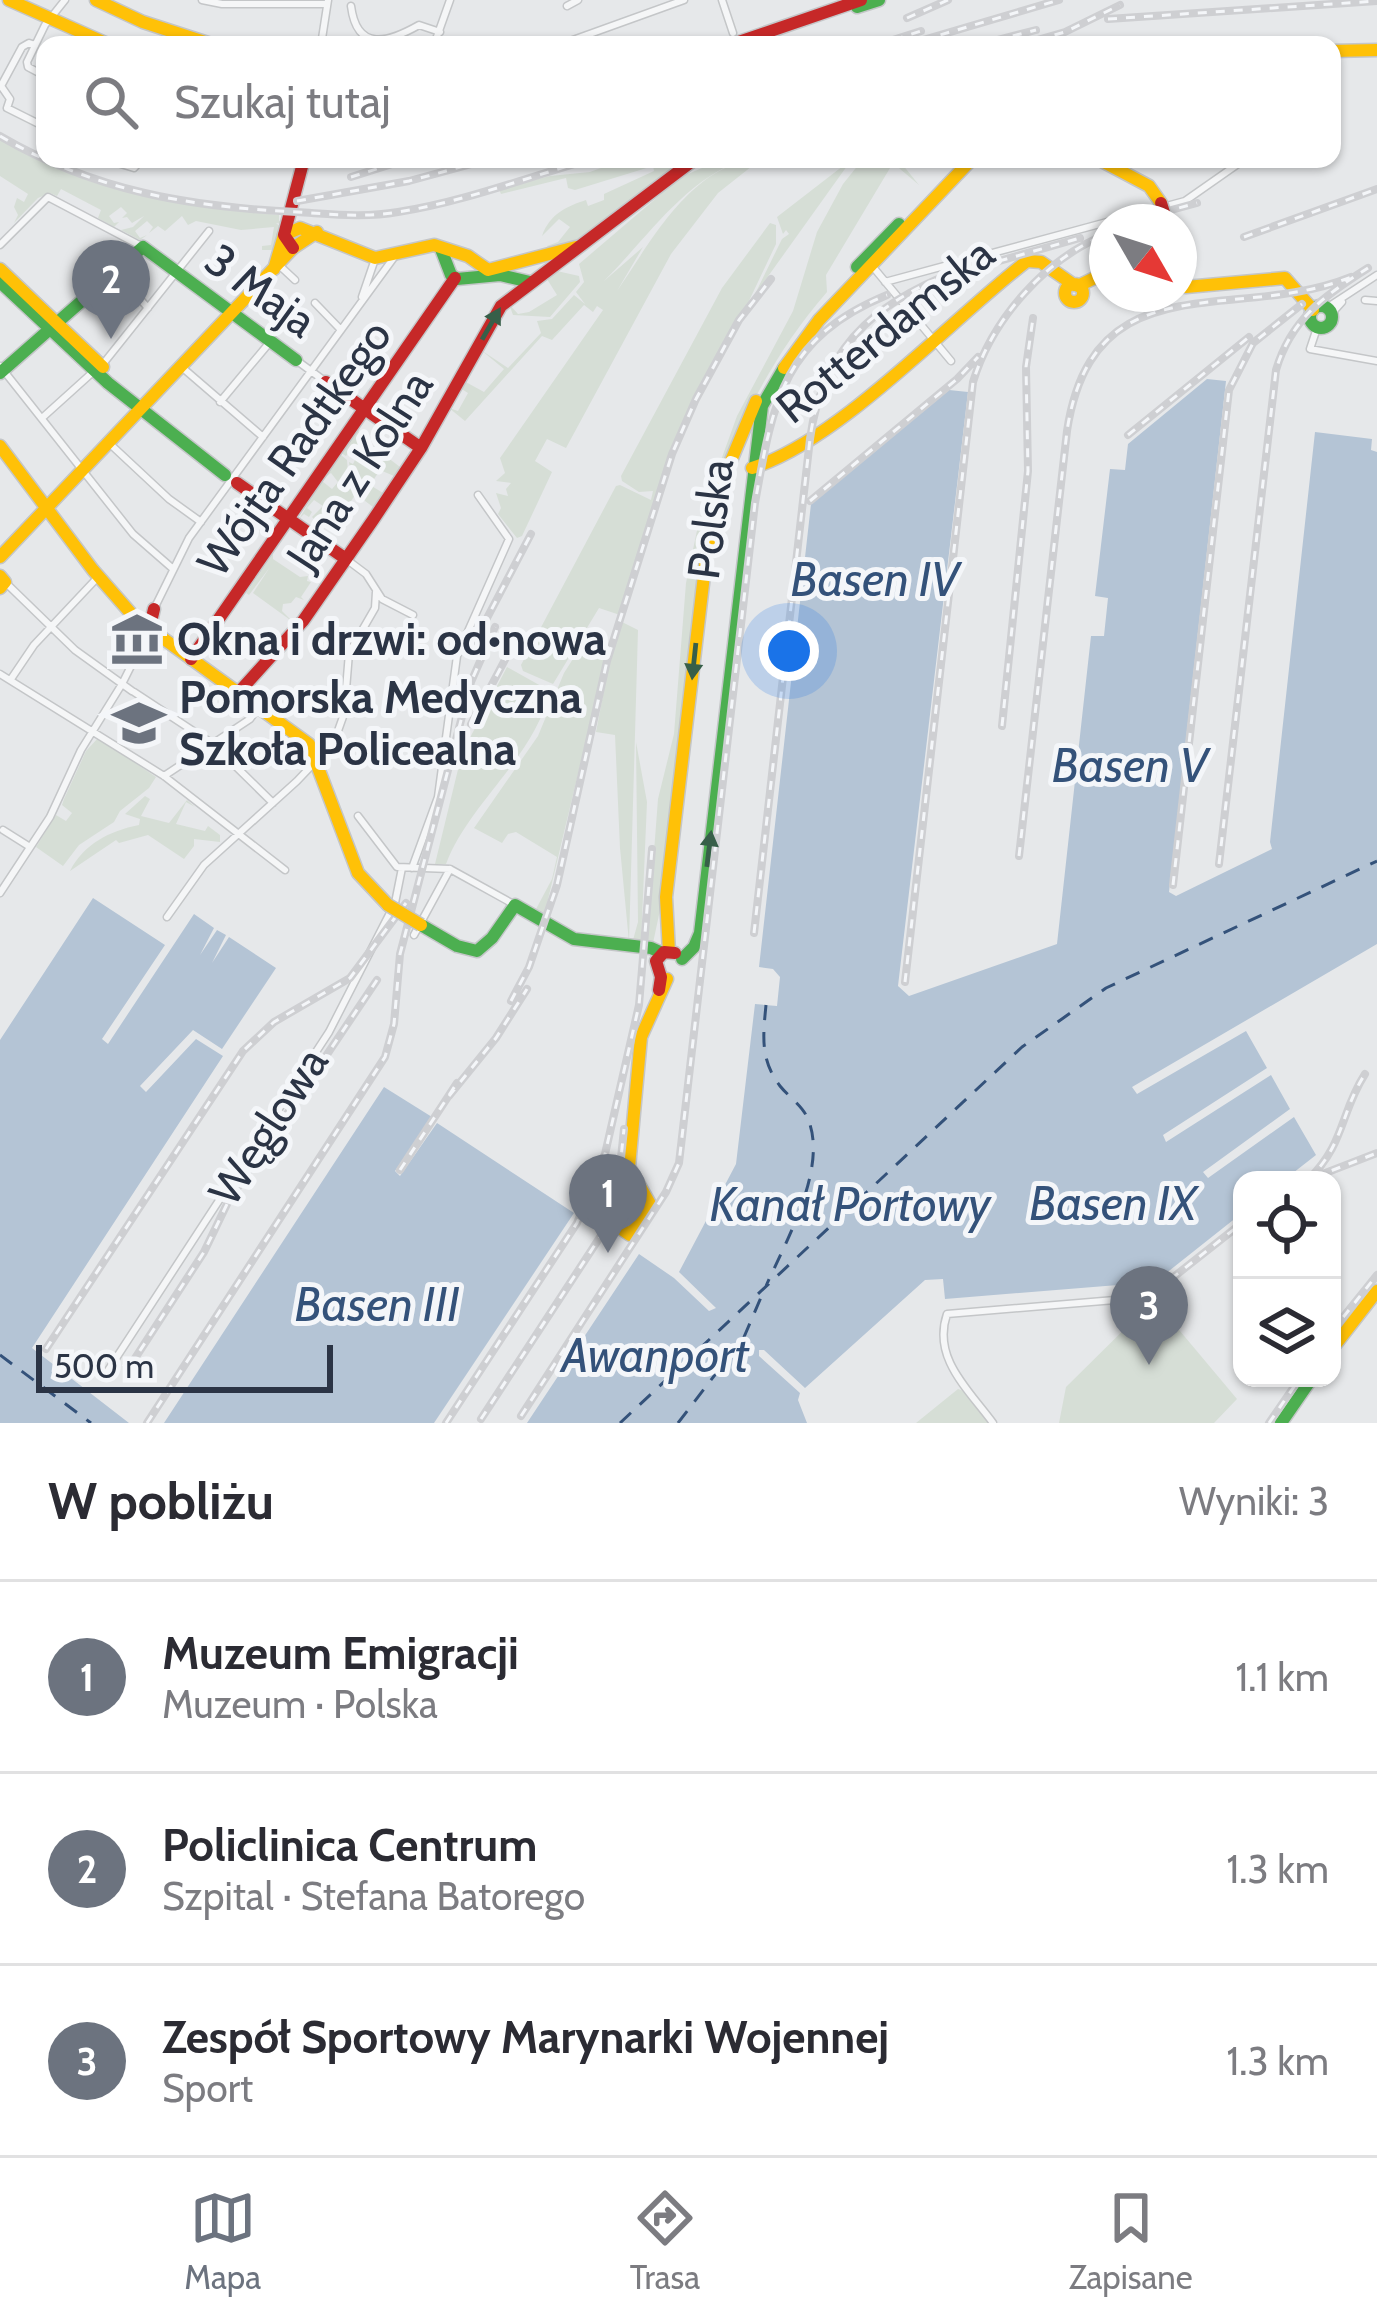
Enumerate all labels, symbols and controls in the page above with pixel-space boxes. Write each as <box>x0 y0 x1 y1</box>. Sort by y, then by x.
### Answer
search box <box>36 36 1341 168</box>
icon: search <box>78 69 144 135</box>
text: Szukaj tutaj <box>174 75 391 129</box>
north arrow <box>1089 204 1197 312</box>
street label: Rotterdamska <box>766 226 1005 434</box>
street label: 3 Maja <box>195 232 327 348</box>
pin: 2 <box>72 240 150 339</box>
one-way arrow <box>479 307 500 341</box>
street label: Wójta Radtkego <box>186 310 402 586</box>
street label: Jana z Kolna <box>274 360 444 581</box>
street label: Polska <box>676 455 744 582</box>
water label: Basen IV <box>791 550 963 608</box>
museum icon: Okna i drzwi: od•nowa <box>108 610 166 668</box>
place label: Okna i drzwi: od•nowa <box>177 612 606 666</box>
your location <box>759 621 819 681</box>
one-way arrow <box>684 643 703 680</box>
place label: Pomorska Medyczna Szkoła Policealna <box>179 670 582 776</box>
school or university icon: Pomorska Medyczna Szkoła Policealna <box>110 694 168 752</box>
water label: Basen V <box>1052 736 1212 794</box>
one-way arrow <box>700 830 719 867</box>
street label: Węglowa <box>197 1037 339 1215</box>
pin: 1 <box>569 1154 647 1253</box>
map controls <box>1233 1171 1341 1387</box>
button: locate <box>1233 1171 1341 1279</box>
water label: Basen IX <box>1029 1174 1200 1232</box>
water label: Kanał Portowy <box>709 1175 992 1233</box>
pin: 3 <box>1110 1266 1188 1365</box>
water label: Basen III <box>295 1275 459 1333</box>
button: layers <box>1233 1279 1341 1387</box>
water label: Awanport <box>559 1326 750 1384</box>
scale bar <box>36 1339 333 1392</box>
text: 500 m <box>54 1346 154 1386</box>
text: W pobliżu <box>48 1470 274 1532</box>
text: Wyniki: 3 <box>1179 1477 1329 1525</box>
text: Muzeum Emigracji <box>162 1626 519 1680</box>
text: 1 <box>80 1653 94 1701</box>
text: 1.1 km <box>1236 1653 1329 1701</box>
text: Muzeum · Polska <box>162 1680 438 1728</box>
text: Policlinica Centrum <box>162 1818 537 1872</box>
text: 2 <box>77 1845 97 1893</box>
text: 1.3 km <box>1227 1845 1329 1893</box>
text: Szpital · Stefana Batorego <box>162 1872 585 1920</box>
text: Zespół Sportowy Marynarki Wojennej <box>162 2010 889 2064</box>
text: 3 <box>76 2037 98 2085</box>
text: 1.3 km <box>1227 2037 1329 2085</box>
text: Sport <box>162 2064 253 2112</box>
tab: Mapa <box>184 2185 261 2297</box>
tab: Trasa <box>630 2185 700 2297</box>
tab: Zapisane <box>1069 2185 1193 2297</box>

